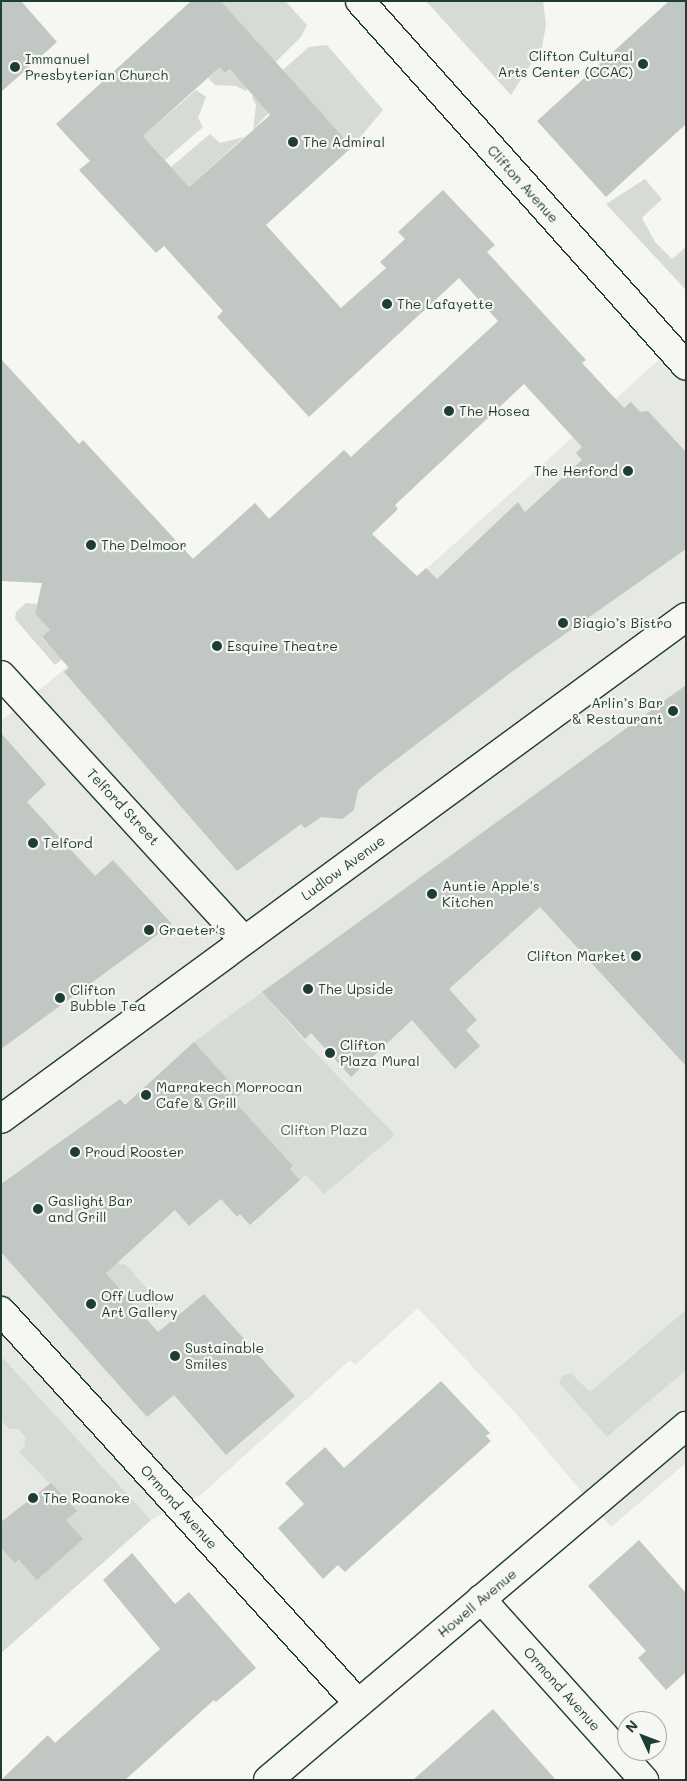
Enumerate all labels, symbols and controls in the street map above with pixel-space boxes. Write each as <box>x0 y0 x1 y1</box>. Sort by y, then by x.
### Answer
place label: Clifton Cultural Arts Center (CCAC) <box>498 48 633 80</box>
place label: Immanuel Presbyterian Church <box>25 51 168 84</box>
marker: Clifton Cultural Arts Center (CCAC) <box>637 58 649 70</box>
marker: Immanuel Presbyterian Church <box>9 61 21 73</box>
place label: The Admiral <box>303 134 385 150</box>
marker: The Admiral <box>287 136 299 148</box>
street label: Clifton Avenue <box>484 142 562 226</box>
place label: The Lafayette <box>397 296 493 312</box>
marker: The Lafayette <box>381 298 393 310</box>
place label: The Hosea <box>459 403 530 419</box>
marker: The Hosea <box>443 405 455 417</box>
place label: The Herford <box>534 463 618 479</box>
marker: The Herford <box>622 465 634 477</box>
place label: The Delmoor <box>101 537 186 553</box>
marker: The Delmoor <box>85 539 97 551</box>
place label: Biagio’s Bistro <box>573 615 672 631</box>
marker: Biagio’s Bistro <box>557 617 569 629</box>
place label: Esquire Theatre <box>227 638 338 654</box>
marker: Esquire Theatre <box>211 640 223 652</box>
place label: Arlin’s Bar & Restaurant <box>572 695 663 728</box>
marker: Arlin’s Bar & Restaurant <box>667 705 679 717</box>
street label: Telford Street <box>83 765 163 849</box>
street label: Ludlow Avenue <box>298 832 388 904</box>
place label: Telford <box>43 835 93 851</box>
marker: Telford <box>27 837 39 849</box>
place label: Auntie Apple's Kitchen <box>442 878 540 910</box>
marker: Auntie Apple's Kitchen <box>426 888 438 900</box>
place label: Graeter's <box>159 922 226 938</box>
marker: Graeter's <box>143 924 155 936</box>
place label: Clifton Market <box>527 948 626 964</box>
marker: Clifton Market <box>630 950 642 962</box>
place label: The Upside <box>318 981 393 997</box>
place label: Clifton Bubble Tea <box>70 982 146 1014</box>
marker: The Upside <box>302 983 314 995</box>
marker: Clifton Bubble Tea <box>54 992 66 1004</box>
place label: Clifton Plaza Mural <box>340 1037 420 1070</box>
marker: Clifton Plaza Mural <box>324 1047 336 1059</box>
place label: Marrakech Morrocan Cafe & Grill <box>156 1079 302 1112</box>
marker: Marrakech Morrocan Cafe & Grill <box>140 1089 152 1101</box>
park label: Clifton Plaza <box>280 1122 368 1138</box>
place label: Proud Rooster <box>85 1144 184 1160</box>
marker: Proud Rooster <box>69 1146 81 1158</box>
place label: Gaslight Bar and Grill <box>48 1193 133 1226</box>
marker: Gaslight Bar and Grill <box>32 1203 44 1215</box>
place label: Off Ludlow Art Gallery <box>101 1288 177 1320</box>
marker: Off Ludlow Art Gallery <box>85 1298 97 1310</box>
place label: Sustainable Smiles <box>185 1340 264 1372</box>
marker: Sustainable Smiles <box>169 1350 181 1362</box>
street label: Ormond Avenue <box>137 1462 221 1552</box>
place label: The Roanoke <box>43 1490 130 1506</box>
marker: The Roanoke <box>27 1492 39 1504</box>
street label: Howell Avenue <box>434 1565 520 1641</box>
street label: Ormond Avenue <box>520 1644 604 1734</box>
north arrow <box>617 1711 667 1761</box>
text: N <box>621 1716 642 1736</box>

